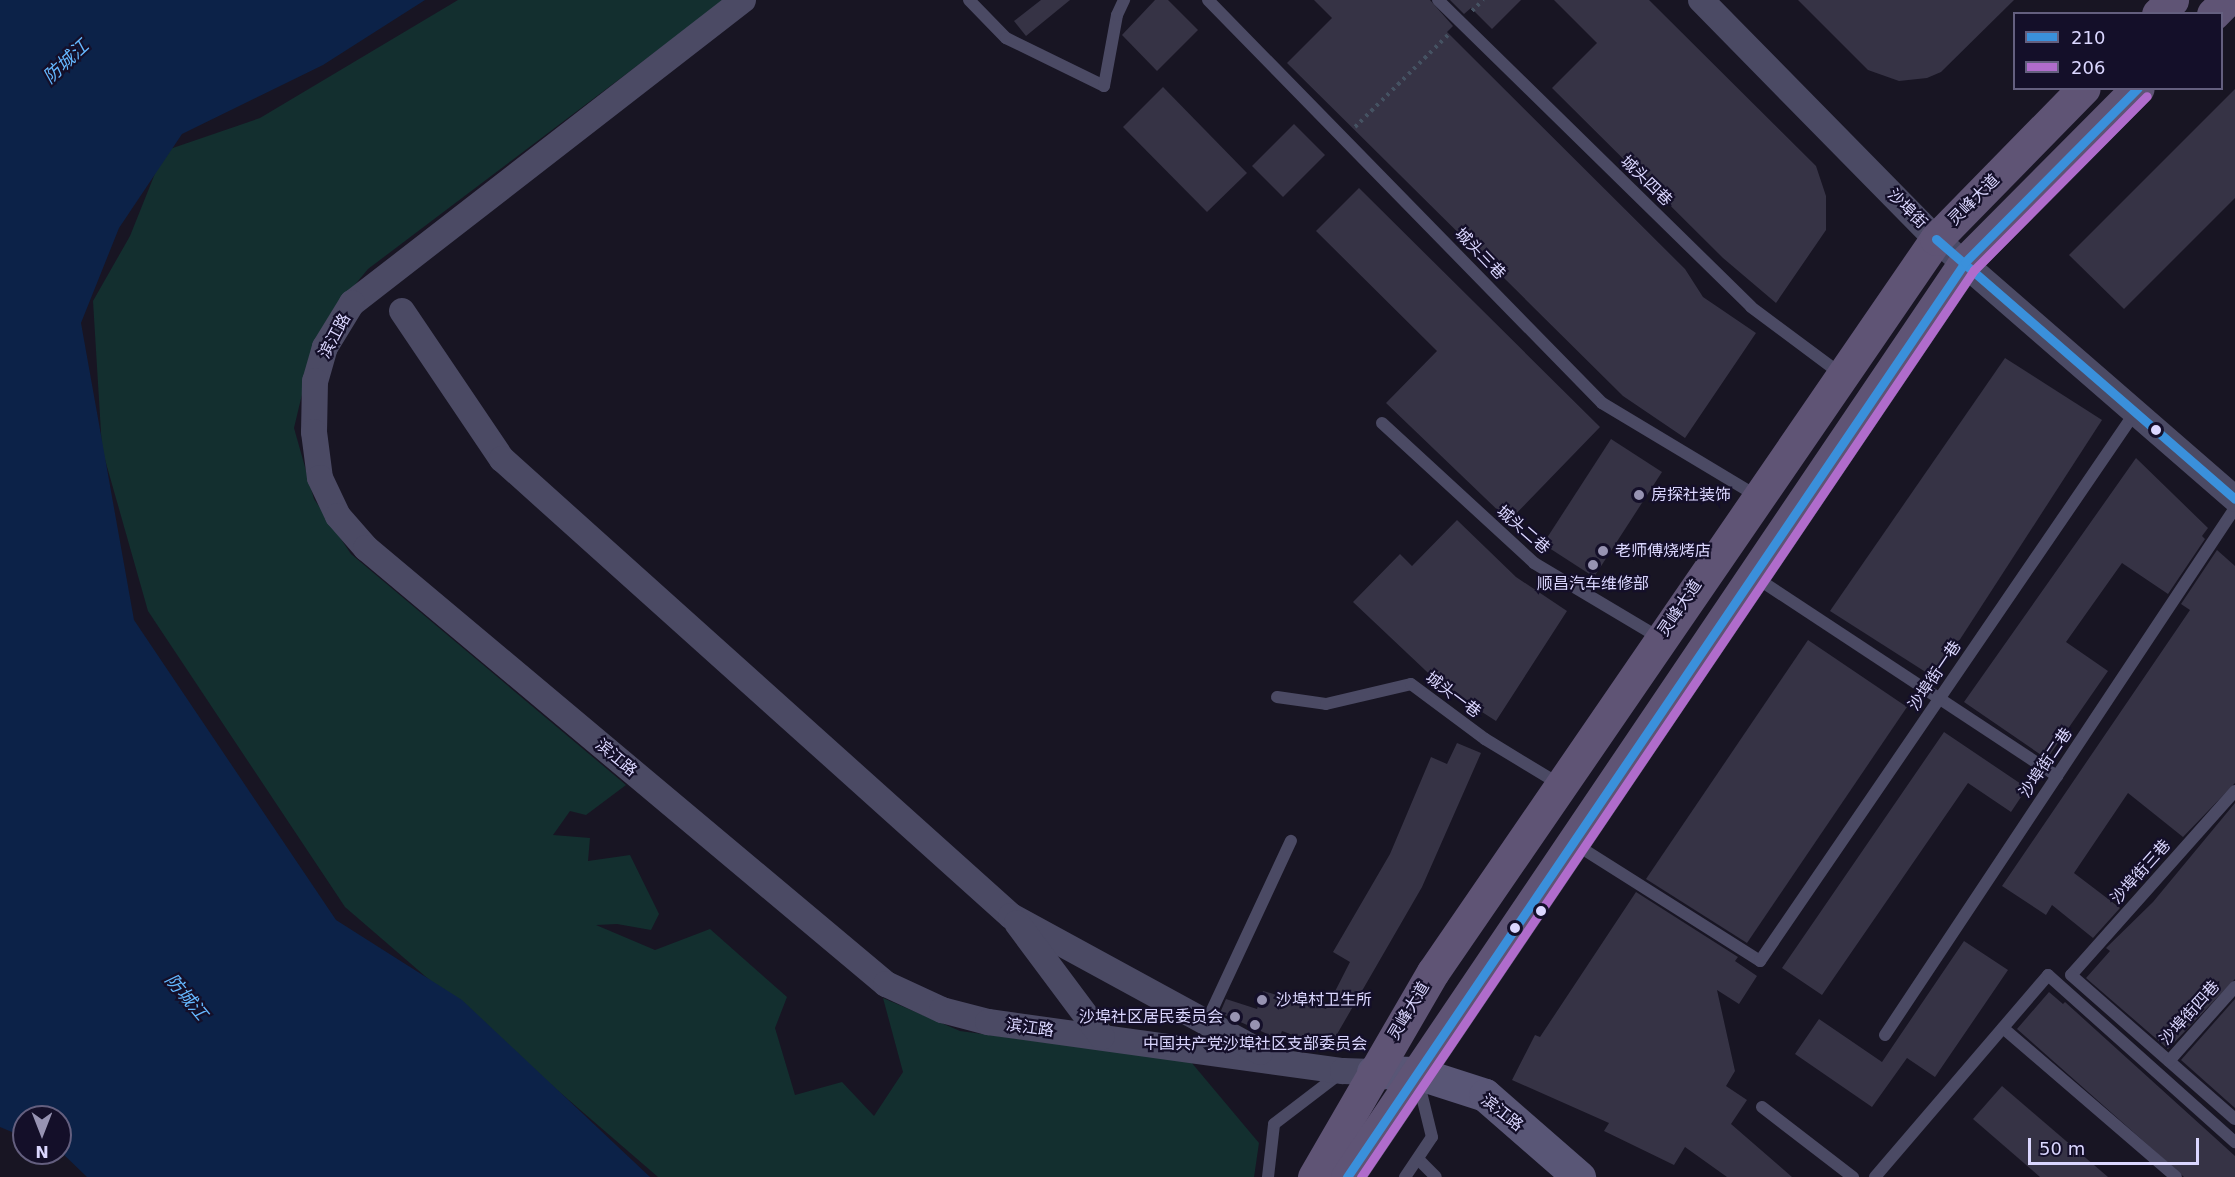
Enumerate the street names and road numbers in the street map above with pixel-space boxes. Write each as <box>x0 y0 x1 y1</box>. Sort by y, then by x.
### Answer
street label: 城头四巷 <box>1616 152 1676 210</box>
street label: 灵峰大道 <box>1945 171 2003 229</box>
street label: 沙埠街 <box>1883 185 1931 233</box>
street label: 城头三巷 <box>1451 224 1509 284</box>
street label: 滨江路 <box>315 310 355 362</box>
street label: 城头二巷 <box>1493 502 1553 558</box>
street label: 灵峰大道 <box>1654 576 1706 640</box>
street label: 沙埠街一巷 <box>1905 637 1965 715</box>
street label: 城头一巷 <box>1422 668 1484 722</box>
street label: 沙埠街二巷 <box>2016 724 2076 802</box>
street label: 滨江路 <box>591 735 641 781</box>
street label: 沙埠街三巷 <box>2107 836 2175 908</box>
street label: 沙埠街四巷 <box>2156 977 2224 1049</box>
street label: 灵峰大道 <box>1384 979 1434 1043</box>
street label: 滨江路 <box>1005 1015 1055 1041</box>
street label: 滨江路 <box>1477 1091 1527 1135</box>

